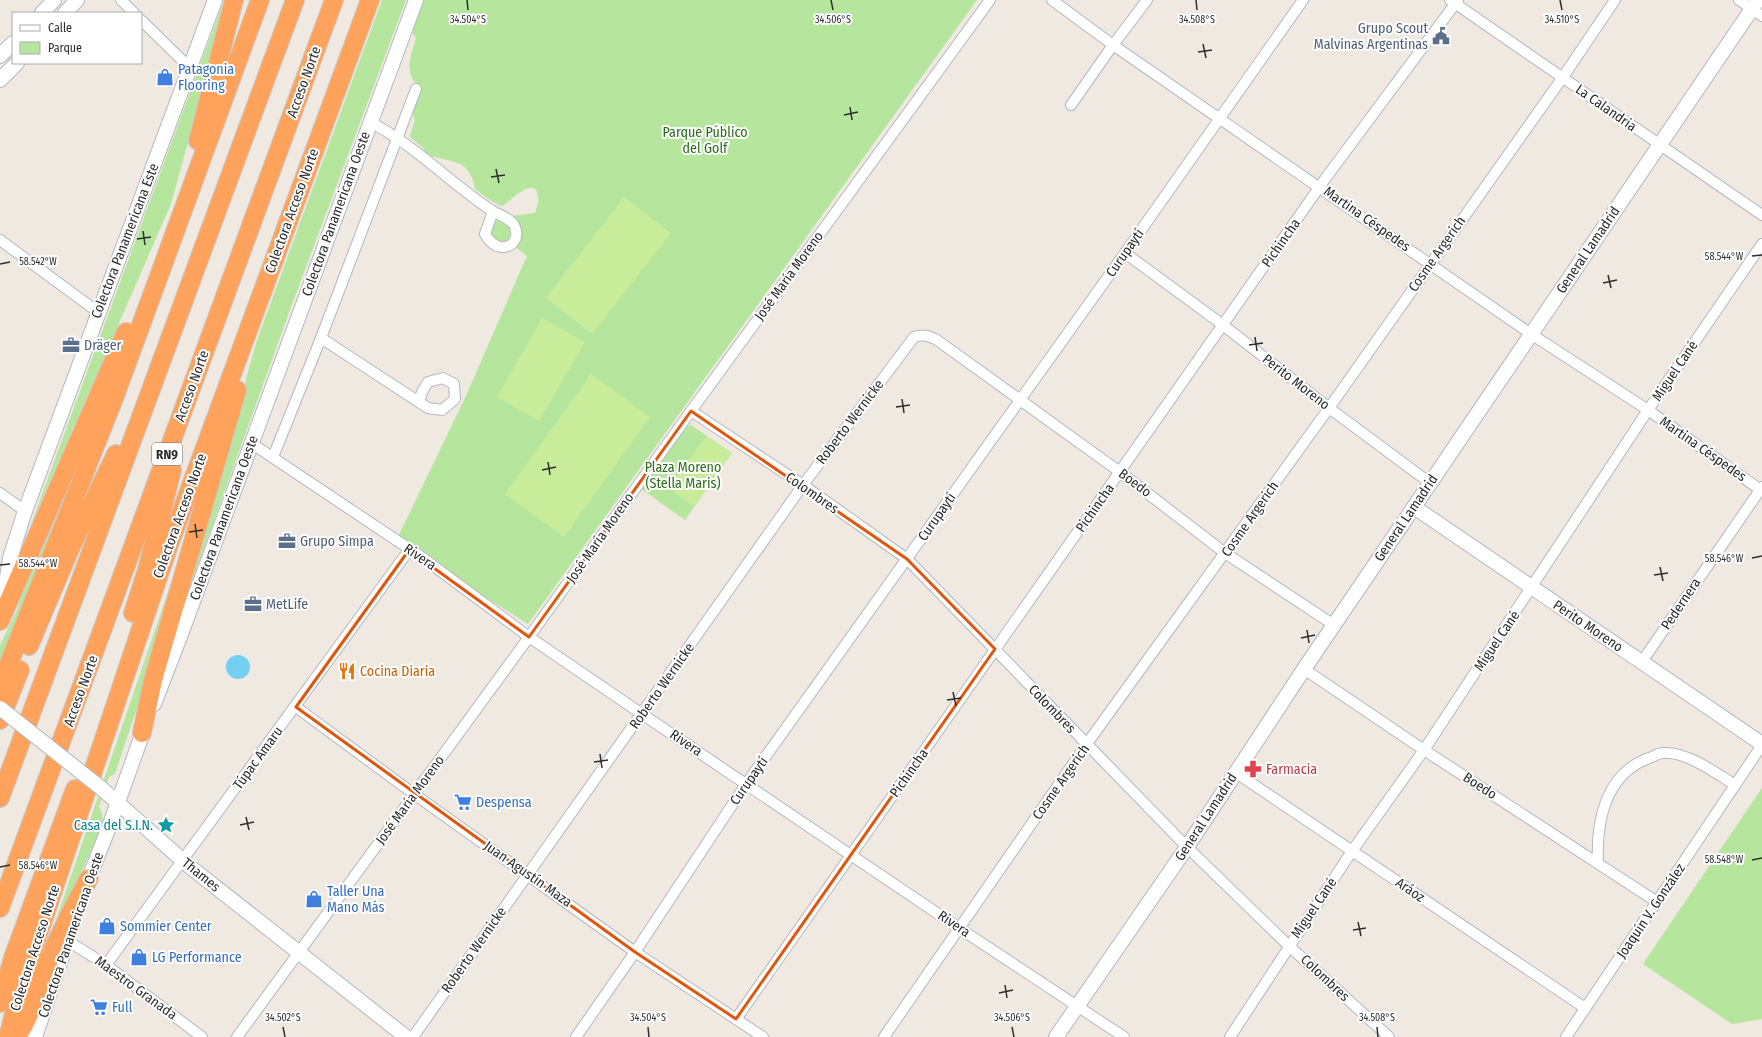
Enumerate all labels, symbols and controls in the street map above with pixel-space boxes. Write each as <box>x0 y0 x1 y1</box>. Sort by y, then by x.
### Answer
legend <box>12 12 142 64</box>
text: 34.504°S <box>450 14 486 26</box>
text: 34.506°S <box>815 14 851 26</box>
text: 34.508°S <box>1179 14 1215 26</box>
text: 34.510°S <box>1545 14 1579 26</box>
place label: Grupo Scout Malvinas Argentinas <box>1314 20 1428 53</box>
text: Calle <box>48 21 72 35</box>
public building icon: Grupo Scout Malvinas Argentinas <box>1431 26 1451 46</box>
text: Parque <box>48 41 82 55</box>
street label: Acceso Norte <box>283 44 325 120</box>
place label: Patagonia Flooring <box>178 61 234 94</box>
shop icon: Patagonia Flooring <box>155 67 175 87</box>
street label: La Calandria <box>1572 81 1640 135</box>
park label: Parque Público del Golf <box>662 124 748 157</box>
street label: Colectora Panamericana Oeste <box>298 129 374 299</box>
street label: Colectora Acceso Norte <box>262 146 322 276</box>
street label: Colectora Panamericana Este <box>88 161 163 321</box>
street label: Martina Céspedes <box>1320 183 1414 255</box>
street label: General Lamadrid <box>1553 203 1623 297</box>
street label: Cosme Argerich <box>1405 213 1469 295</box>
street label: Pichincha <box>1258 215 1304 271</box>
street label: Curupaytí <box>1102 225 1148 280</box>
street label: José María Moreno <box>751 228 827 324</box>
text: 58.544°W <box>1705 251 1744 263</box>
text: 58.542°W <box>19 256 57 268</box>
office icon: Dräger <box>61 335 81 355</box>
place label: Dräger <box>84 337 122 354</box>
street label: Miguel Cané <box>1649 337 1701 404</box>
street label: Acceso Norte <box>171 348 213 424</box>
street label: Perito Moreno <box>1259 350 1333 414</box>
street label: Roberto Wernicke <box>813 376 887 468</box>
street label: Martina Céspedes <box>1656 413 1750 485</box>
street label: Colectora Panamericana Oeste <box>186 433 262 603</box>
road number: RN9 <box>152 443 182 465</box>
street label: Colectora Acceso Norte <box>150 451 210 581</box>
park label: Plaza Moreno (Stella Maris) <box>645 459 721 492</box>
street label: Boedo <box>1115 465 1155 501</box>
street label: Colombres <box>782 469 842 517</box>
street label: General Lamadrid <box>1371 471 1441 565</box>
street label: Cosme Argerich <box>1218 478 1282 560</box>
street label: Pichincha <box>1072 480 1118 536</box>
street label: Curupaytí <box>914 489 960 544</box>
street label: José María Moreno <box>563 490 637 586</box>
office icon: Grupo Simpa <box>277 531 297 551</box>
place label: Grupo Simpa <box>300 533 374 550</box>
street label: Rivera <box>401 540 440 574</box>
text: 58.546°W <box>1705 553 1744 565</box>
text: 58.544°W <box>19 558 58 570</box>
street label: Pedernera <box>1658 575 1705 633</box>
office icon: MetLife <box>243 594 263 614</box>
place label: MetLife <box>266 596 308 613</box>
street label: Perito Moreno <box>1550 596 1626 656</box>
street label: Miguel Cané <box>1471 607 1523 674</box>
street label: Roberto Wernicke <box>626 640 698 732</box>
street label: Acceso Norte <box>60 653 102 729</box>
restaurant icon: Cocina Diaria <box>337 661 357 681</box>
place label: Cocina Diaria <box>360 663 435 680</box>
street label: Colombres <box>1025 681 1079 737</box>
street label: Túpac Amaru <box>229 723 287 793</box>
street label: Rivera <box>667 726 706 760</box>
street label: Cosme Argerich <box>1029 741 1093 823</box>
street label: Pichincha <box>886 745 932 801</box>
street label: José María Moreno <box>372 752 448 848</box>
street label: Curupaytí <box>726 753 772 808</box>
pharmacy icon: Farmacia <box>1243 759 1263 779</box>
place label: Farmacia <box>1266 761 1317 778</box>
street label: Boedo <box>1460 769 1500 803</box>
street label: General Lamadrid <box>1171 770 1241 864</box>
supermarket icon: Despensa <box>453 792 473 812</box>
place label: Despensa <box>476 794 532 811</box>
place icon: Casa del S.I.N. <box>156 815 176 835</box>
place label: Casa del S.I.N. <box>74 817 153 834</box>
street label: Juan Agustín Maza <box>481 837 575 911</box>
street label: Colectora Panamericana Oeste <box>35 850 107 1020</box>
street label: Thames <box>178 854 224 896</box>
text: 58.548°W <box>1705 854 1744 866</box>
text: 58.546°W <box>19 860 58 872</box>
street label: Joaquín V. González <box>1613 860 1689 962</box>
street label: Miguel Cané <box>1288 874 1340 941</box>
street label: Aráoz <box>1392 874 1428 906</box>
street label: Colectora Acceso Norte <box>7 883 63 1013</box>
place label: Taller Una Mano Más <box>327 883 385 916</box>
shop icon: Taller Una Mano Más <box>304 889 324 909</box>
street label: Roberto Wernicke <box>438 904 510 996</box>
street label: Rivera <box>935 907 974 941</box>
shop icon: Sommier Center <box>97 916 117 936</box>
place label: Sommier Center <box>120 918 212 935</box>
shop icon: LG Performance <box>129 947 149 967</box>
place label: LG Performance <box>152 949 242 966</box>
street label: Colombres <box>1297 951 1353 1005</box>
street label: Maestro Granada <box>92 953 180 1024</box>
supermarket icon: Full <box>89 997 109 1017</box>
place label: Full <box>112 999 133 1016</box>
text: 34.502°S <box>265 1012 301 1024</box>
text: 34.504°S <box>630 1012 666 1024</box>
text: 34.506°S <box>994 1012 1030 1024</box>
text: 34.508°S <box>1359 1012 1395 1024</box>

